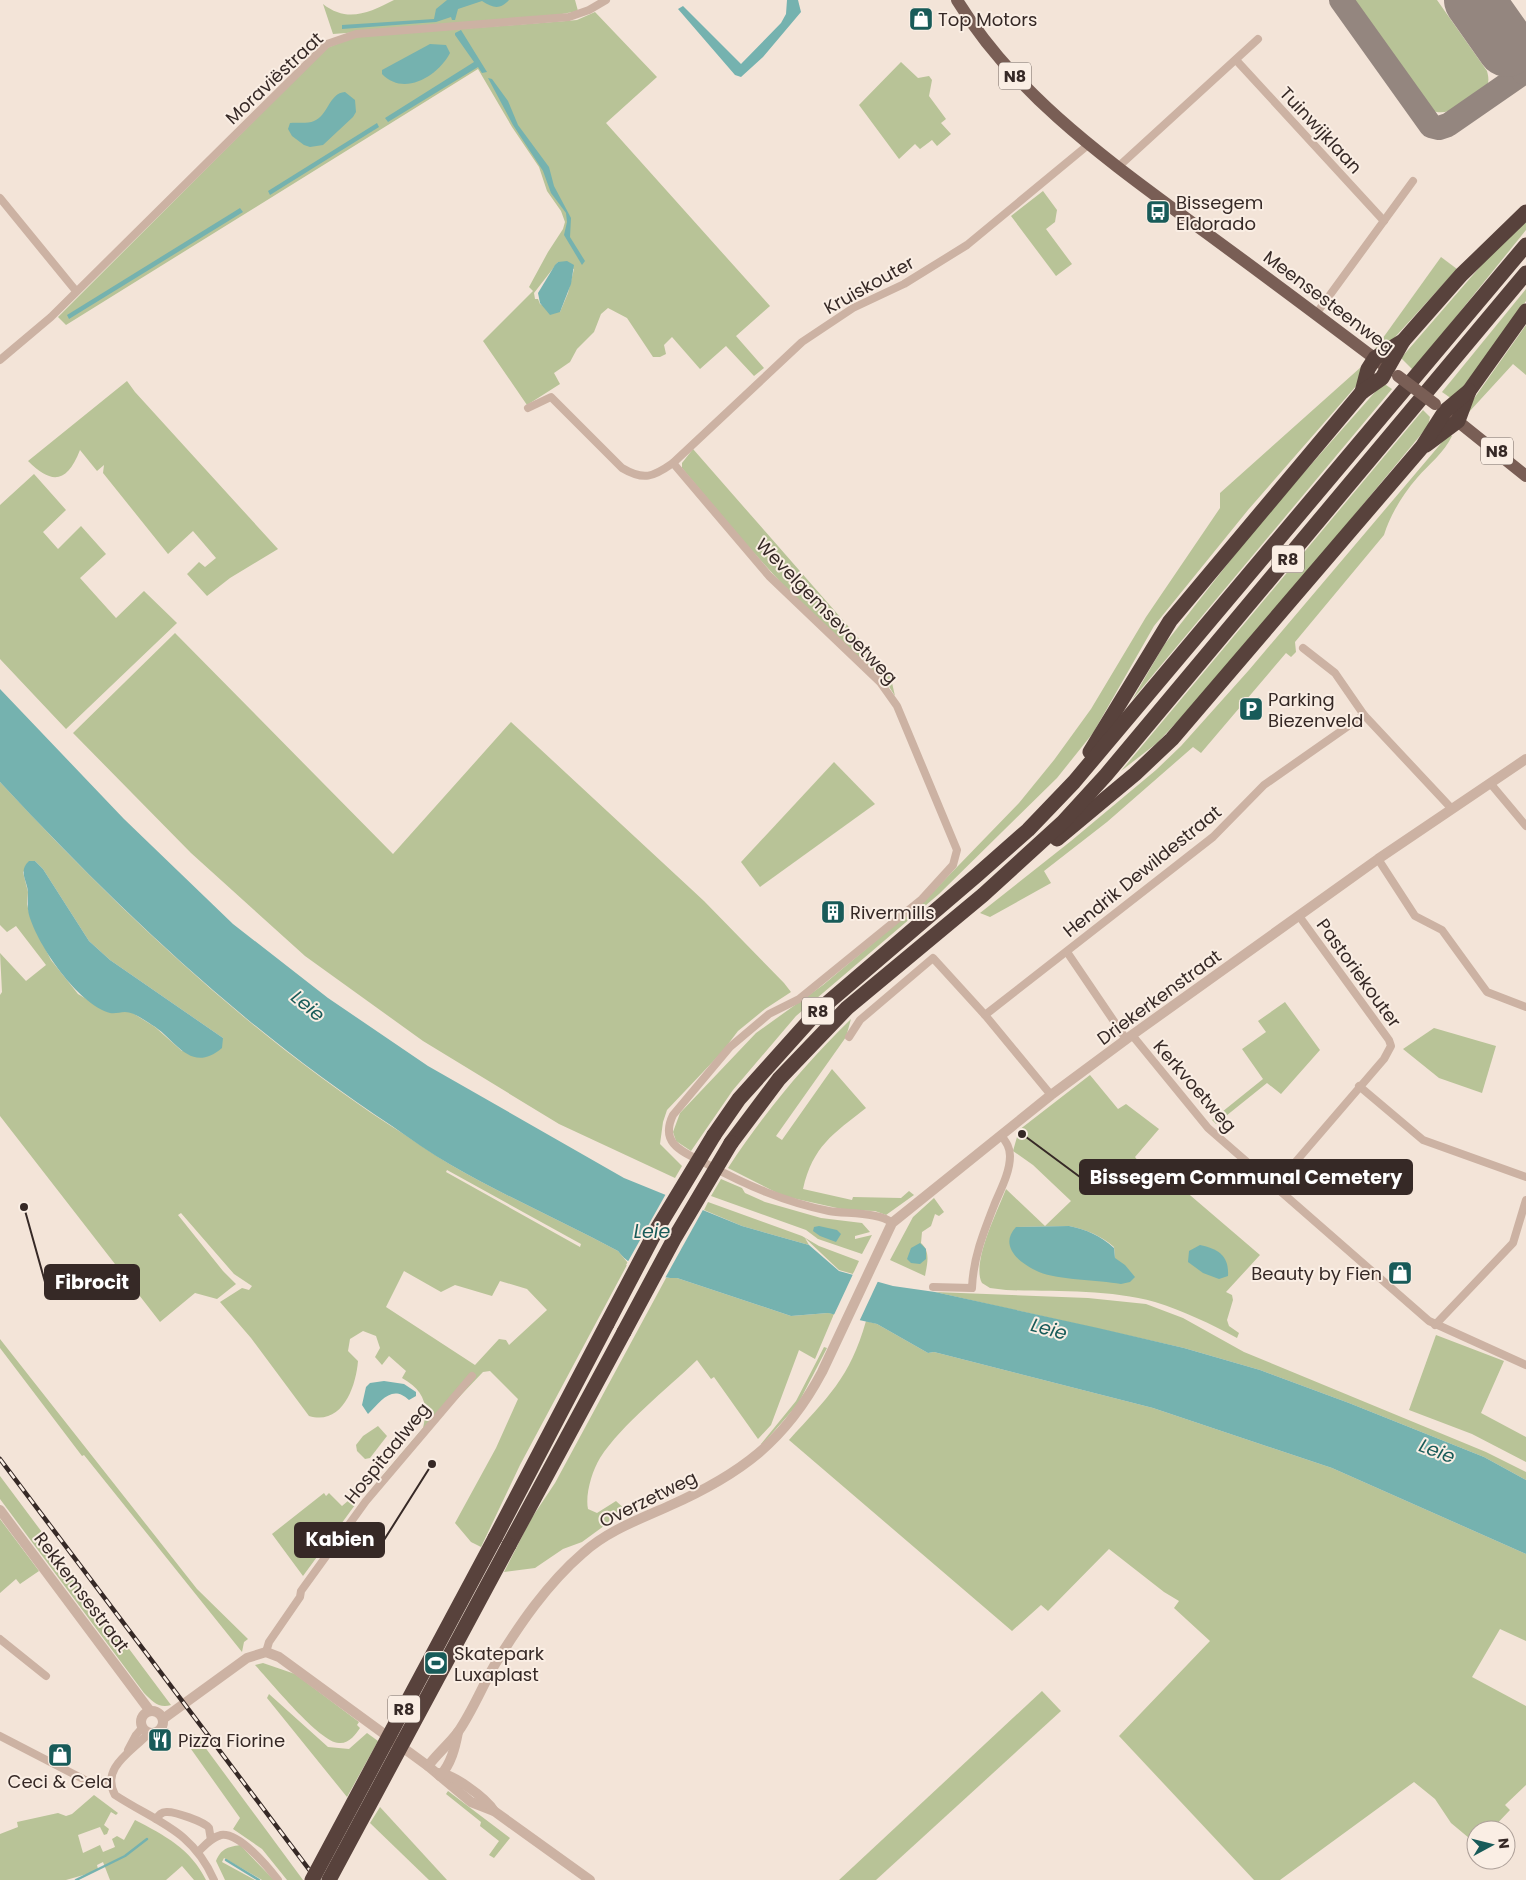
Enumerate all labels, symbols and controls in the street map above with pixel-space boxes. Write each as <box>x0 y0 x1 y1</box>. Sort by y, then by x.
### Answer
shop icon: Top Motors <box>908 6 934 32</box>
place label: Top Motors <box>938 7 1037 32</box>
street label: Moraviëstraat <box>220 26 328 130</box>
road number: N8 <box>999 62 1031 90</box>
street label: Tuinwijklaan <box>1274 81 1368 179</box>
place label: Bissegem Eldorado <box>1176 190 1263 236</box>
bus stop icon: Bissegem Eldorado <box>1145 199 1171 225</box>
street label: Meensesteenweg <box>1258 245 1400 359</box>
street label: Kruiskouter <box>819 250 919 320</box>
road number: N8 <box>1481 438 1513 464</box>
street label: Wevelgemsevoetweg <box>751 532 903 690</box>
road number: R8 <box>1272 546 1304 572</box>
place label: Parking Biezenveld <box>1268 687 1363 733</box>
parking icon: Parking Biezenveld <box>1238 696 1264 722</box>
street label: Hendrik Dewildestraat <box>1058 799 1226 943</box>
building icon: Rivermills <box>820 899 846 925</box>
place label: Rivermills <box>850 900 935 925</box>
street label: Pastoriekouter <box>1311 913 1407 1033</box>
street label: Driekerkenstraat <box>1092 943 1226 1051</box>
water label: Leie <box>285 984 331 1028</box>
road number: R8 <box>802 998 834 1024</box>
street label: Kerkvoetweg <box>1148 1034 1242 1138</box>
callout: Bissegem Communal Cemetery <box>1080 1160 1412 1194</box>
text: Bissegem Communal Cemetery <box>1090 1164 1403 1191</box>
water label: Leie <box>634 1218 670 1245</box>
shop icon: Beauty by Fien <box>1387 1260 1413 1286</box>
place label: Beauty by Fien <box>1251 1261 1382 1286</box>
callout: Fibrocit <box>45 1265 139 1299</box>
text: Fibrocit <box>55 1269 129 1296</box>
water label: Leie <box>1028 1311 1070 1347</box>
street label: Hospitaalweg <box>338 1397 436 1509</box>
water label: Leie <box>1415 1432 1459 1470</box>
street label: Overzetweg <box>595 1465 701 1533</box>
callout: Kabien <box>295 1523 384 1557</box>
text: Kabien <box>305 1526 375 1553</box>
street label: Rekkemsestraat <box>29 1527 135 1657</box>
place label: Skatepark Luxaplast <box>454 1641 545 1687</box>
sports icon: Skatepark Luxaplast <box>423 1650 449 1676</box>
road number: R8 <box>388 1696 420 1722</box>
restaurant icon: Pizza Fiorine <box>147 1727 173 1753</box>
place label: Pizza Fiorine <box>178 1728 285 1753</box>
shop icon: Ceci & Cela <box>47 1742 73 1768</box>
place label: Ceci & Cela <box>8 1769 112 1794</box>
north arrow <box>1466 1820 1516 1870</box>
text: N <box>1493 1837 1514 1850</box>

